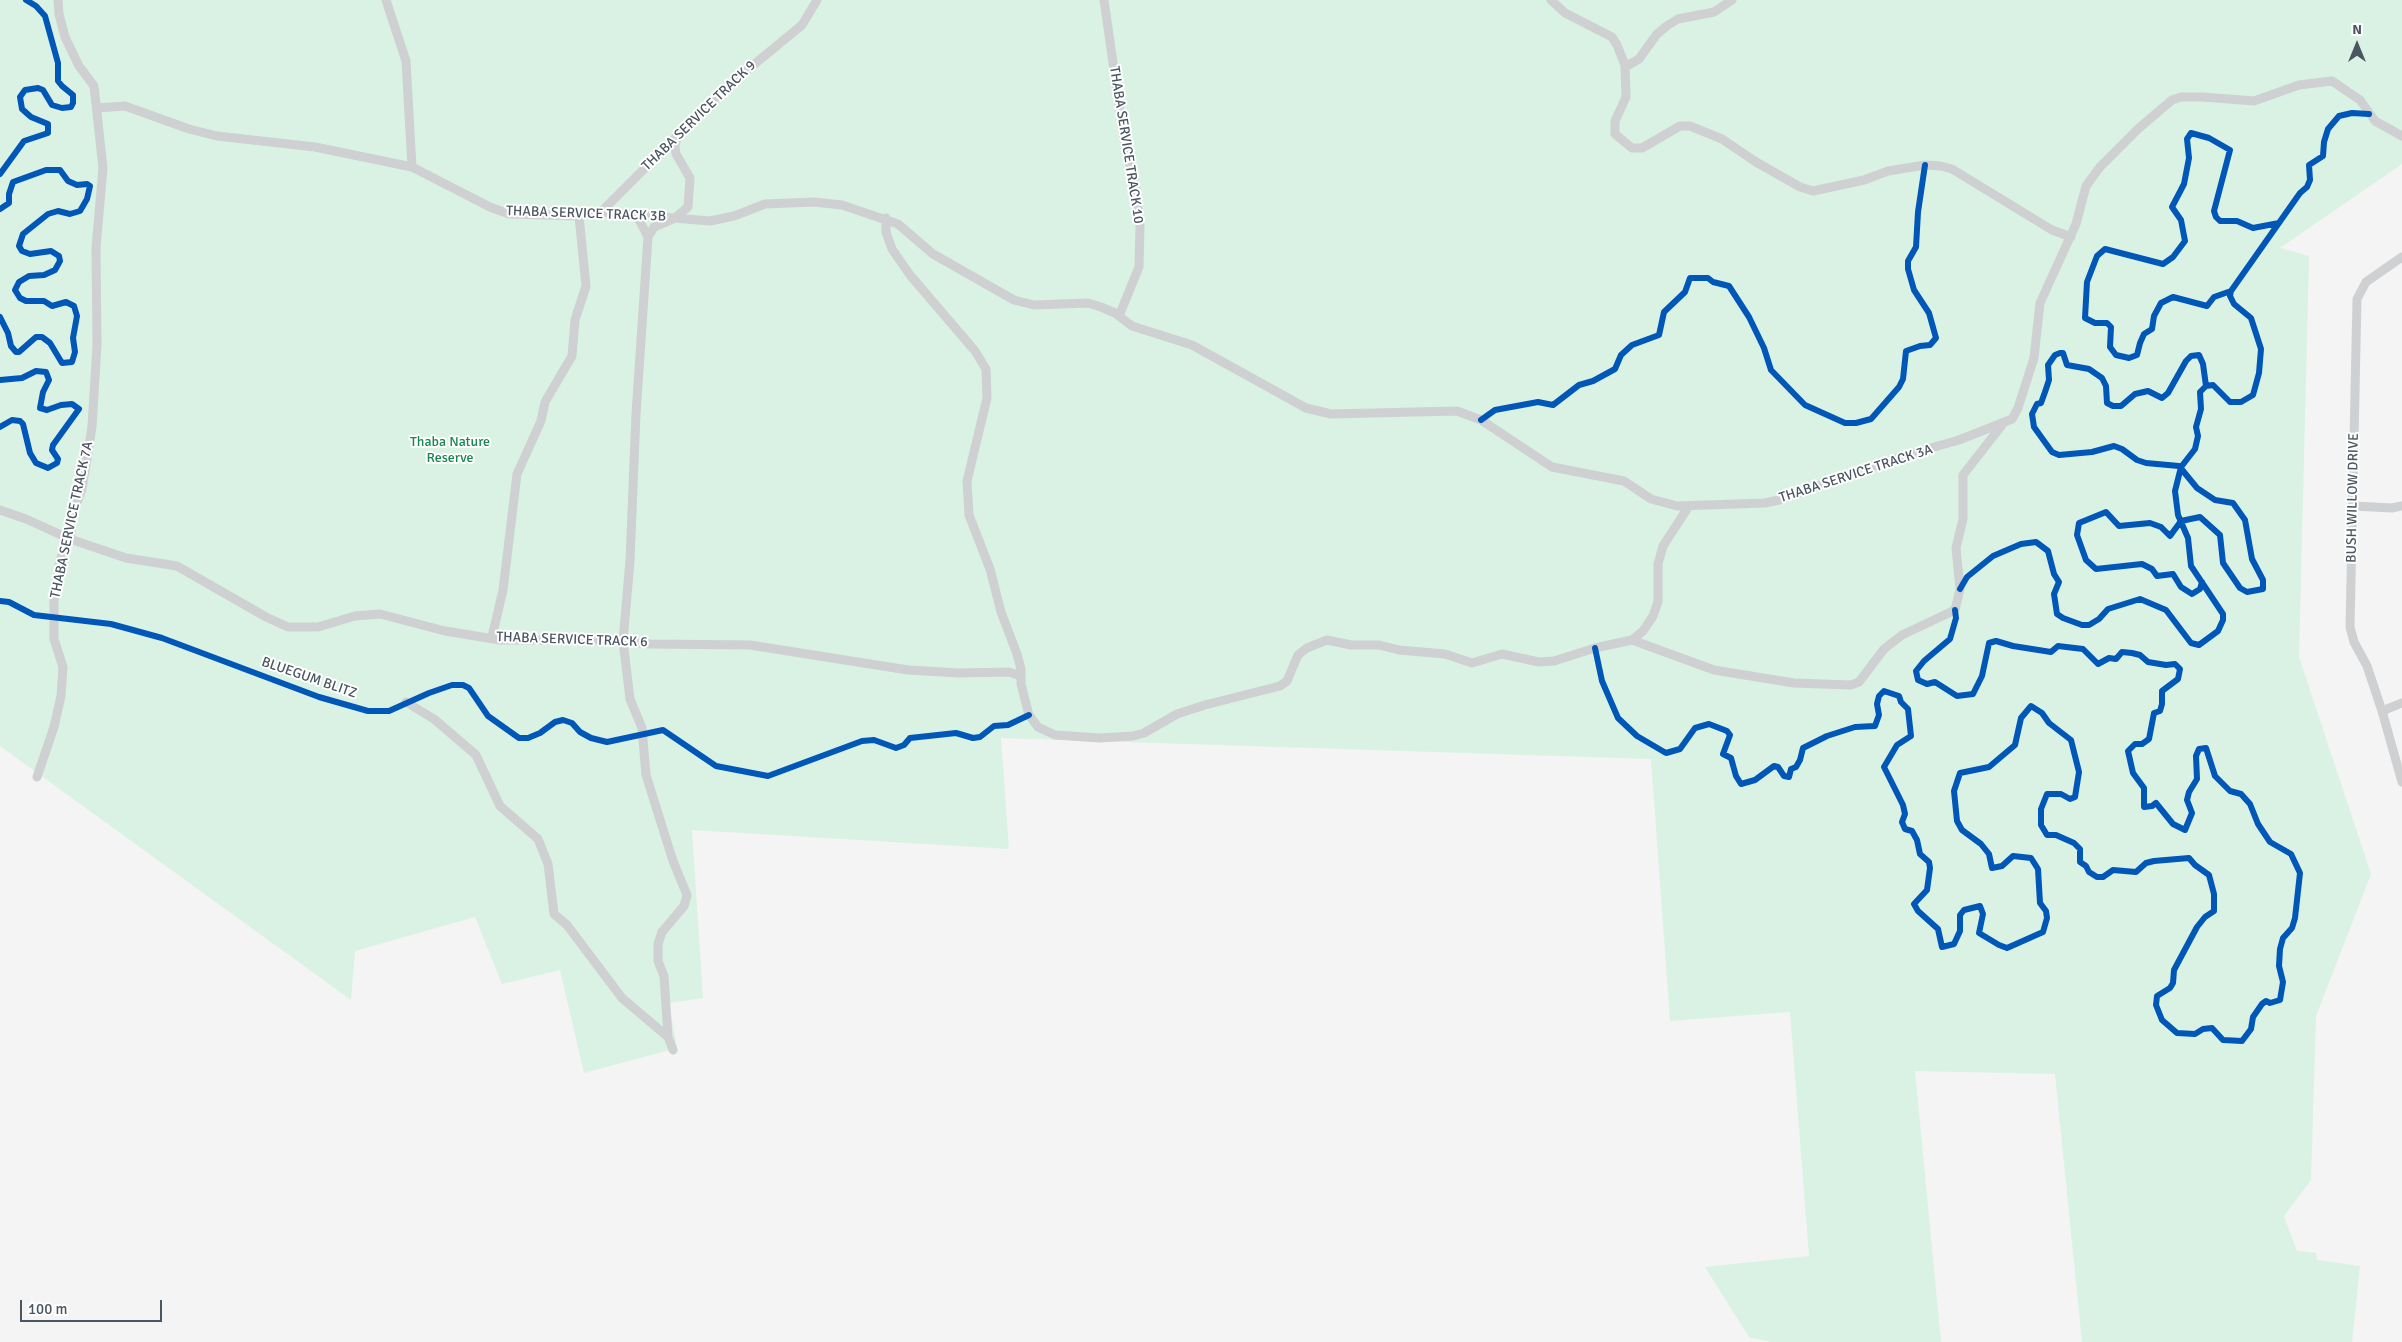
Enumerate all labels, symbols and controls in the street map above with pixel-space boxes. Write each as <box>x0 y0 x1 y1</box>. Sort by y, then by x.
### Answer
north arrow <box>2332 20 2382 70</box>
text: N <box>2352 21 2362 38</box>
street label: THABA SERVICE TRACK 9 <box>639 57 759 175</box>
street label: THABA SERVICE TRACK 10 <box>1105 65 1147 225</box>
street label: THABA SERVICE TRACK 3B <box>506 203 666 225</box>
street label: BUSH WILLOW DRIVE <box>2343 433 2363 563</box>
park label: Thaba Nature Reserve <box>410 434 490 467</box>
street label: THABA SERVICE TRACK 7A <box>47 440 97 600</box>
street label: THABA SERVICE TRACK 3A <box>1777 441 1935 507</box>
street label: THABA SERVICE TRACK 6 <box>496 629 648 651</box>
street label: BLUEGUM BLITZ <box>259 654 359 702</box>
scale bar <box>22 1290 165 1322</box>
text: 100 m <box>28 1300 68 1318</box>

